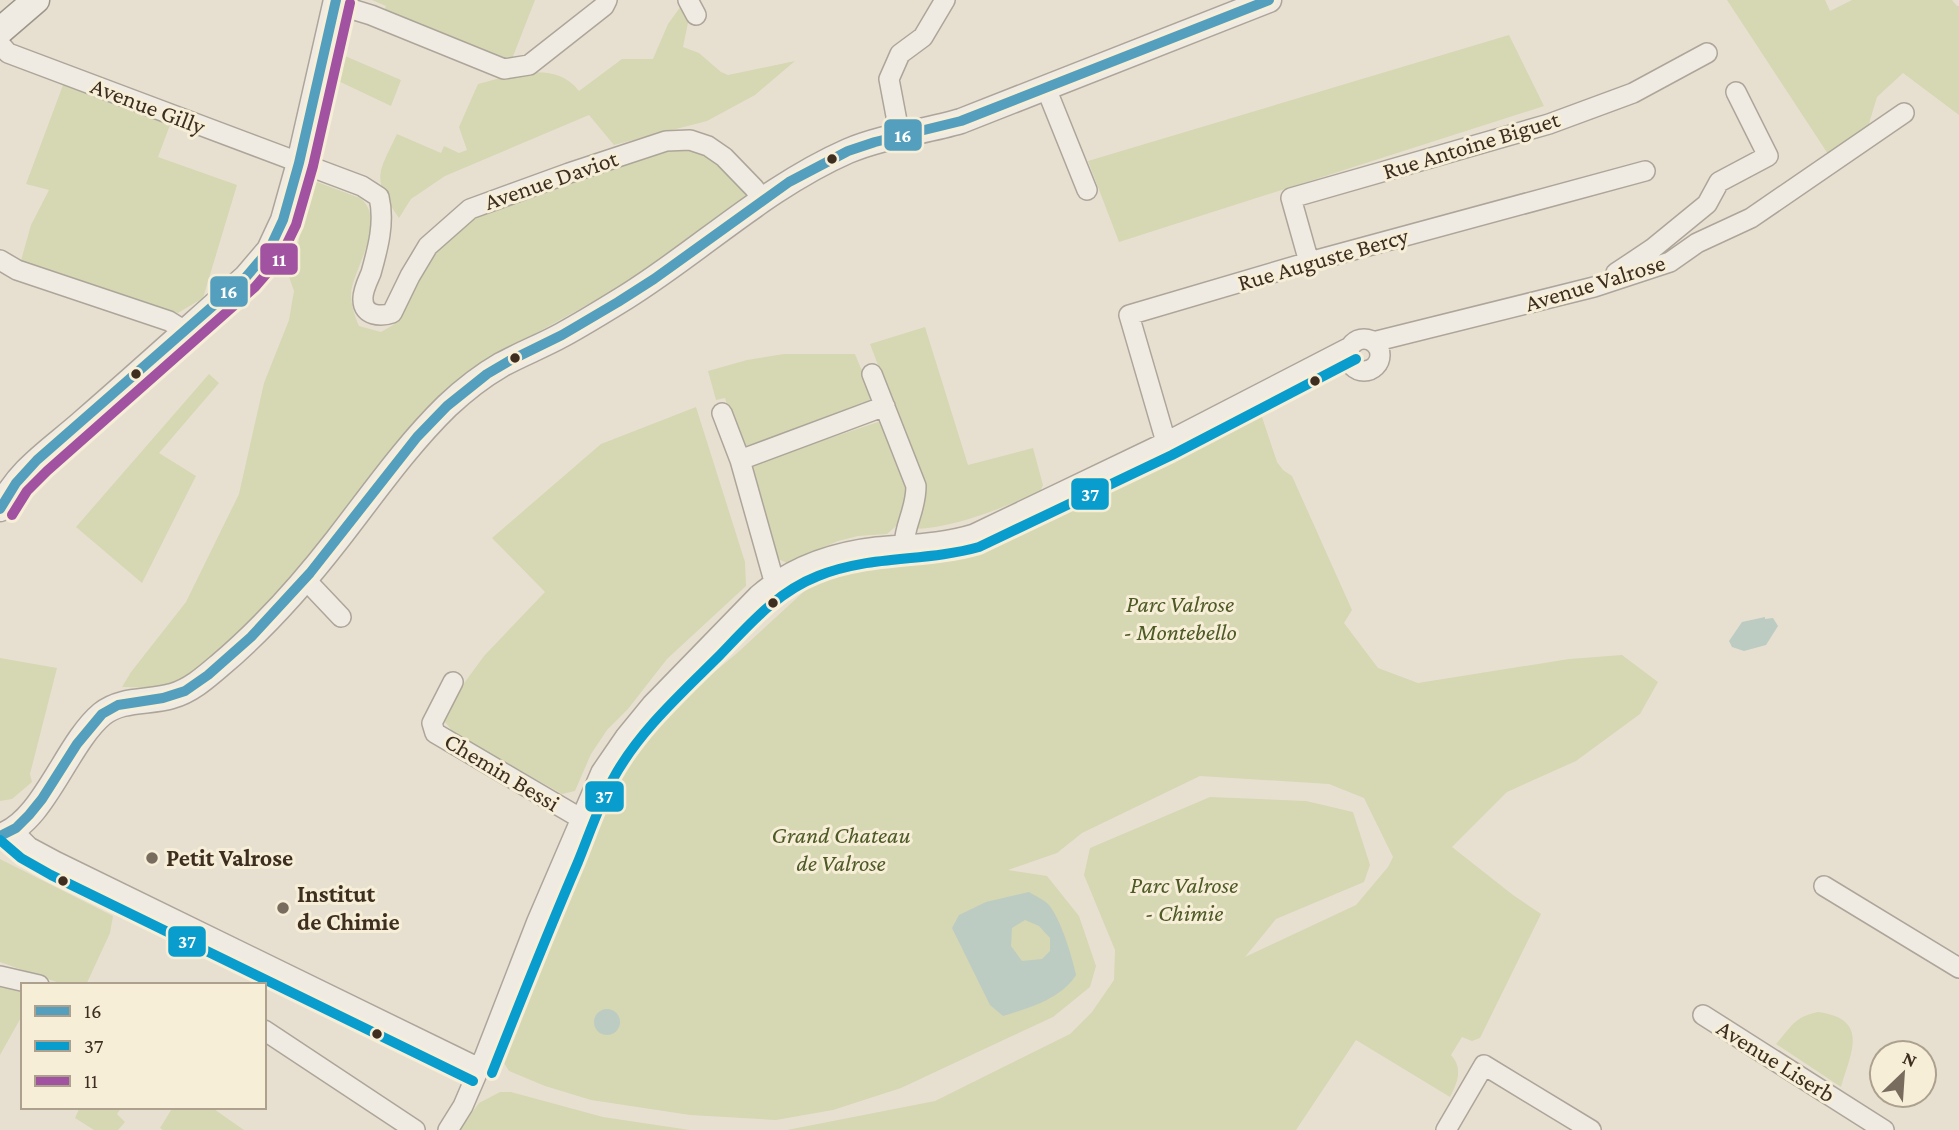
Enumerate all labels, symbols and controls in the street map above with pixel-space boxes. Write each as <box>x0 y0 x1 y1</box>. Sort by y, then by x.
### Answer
street label: Avenue Gilly <box>87 71 210 140</box>
street label: Rue Antoine Biguet <box>1379 104 1564 184</box>
line badge: 16 <box>883 118 923 152</box>
text: 16 <box>894 125 912 146</box>
street label: Avenue Daviot <box>481 144 622 215</box>
unlabelled marker <box>825 152 839 166</box>
street label: Rue Auguste Bercy <box>1234 221 1412 296</box>
line badge: 11 <box>259 242 299 276</box>
street label: Avenue Valrose <box>1522 248 1668 317</box>
text: 11 <box>272 249 286 270</box>
line badge: 16 <box>209 275 249 308</box>
text: 16 <box>220 281 238 302</box>
unlabelled marker <box>508 351 522 365</box>
unlabelled marker <box>129 367 143 381</box>
unlabelled marker <box>1308 374 1322 388</box>
line badge: 37 <box>1070 477 1110 511</box>
text: 37 <box>1081 484 1099 505</box>
park label: Parc Valrose - Montebello <box>1123 590 1237 645</box>
unlabelled marker <box>766 596 780 610</box>
street label: Chemin Bessi <box>440 727 565 816</box>
line badge: 37 <box>584 780 625 813</box>
text: 37 <box>595 786 613 807</box>
park label: Grand Chateau de Valrose <box>772 821 910 876</box>
place label: Petit Valrose <box>166 844 293 871</box>
marker: Petit Valrose <box>144 850 160 866</box>
park label: Parc Valrose - Chimie <box>1130 871 1238 926</box>
unlabelled marker <box>56 874 70 888</box>
place label: Institut de Chimie <box>297 880 400 935</box>
marker: Institut de Chimie <box>275 900 291 916</box>
line badge: 37 <box>167 925 207 958</box>
text: 37 <box>178 931 196 952</box>
legend <box>21 983 266 1109</box>
text: 16 <box>84 999 102 1023</box>
street label: Avenue Liserb <box>1712 1014 1840 1108</box>
unlabelled marker <box>370 1027 384 1041</box>
text: 37 <box>84 1034 104 1058</box>
north arrow <box>1868 1039 1938 1109</box>
text: N <box>1900 1047 1920 1071</box>
text: 11 <box>84 1069 98 1093</box>

